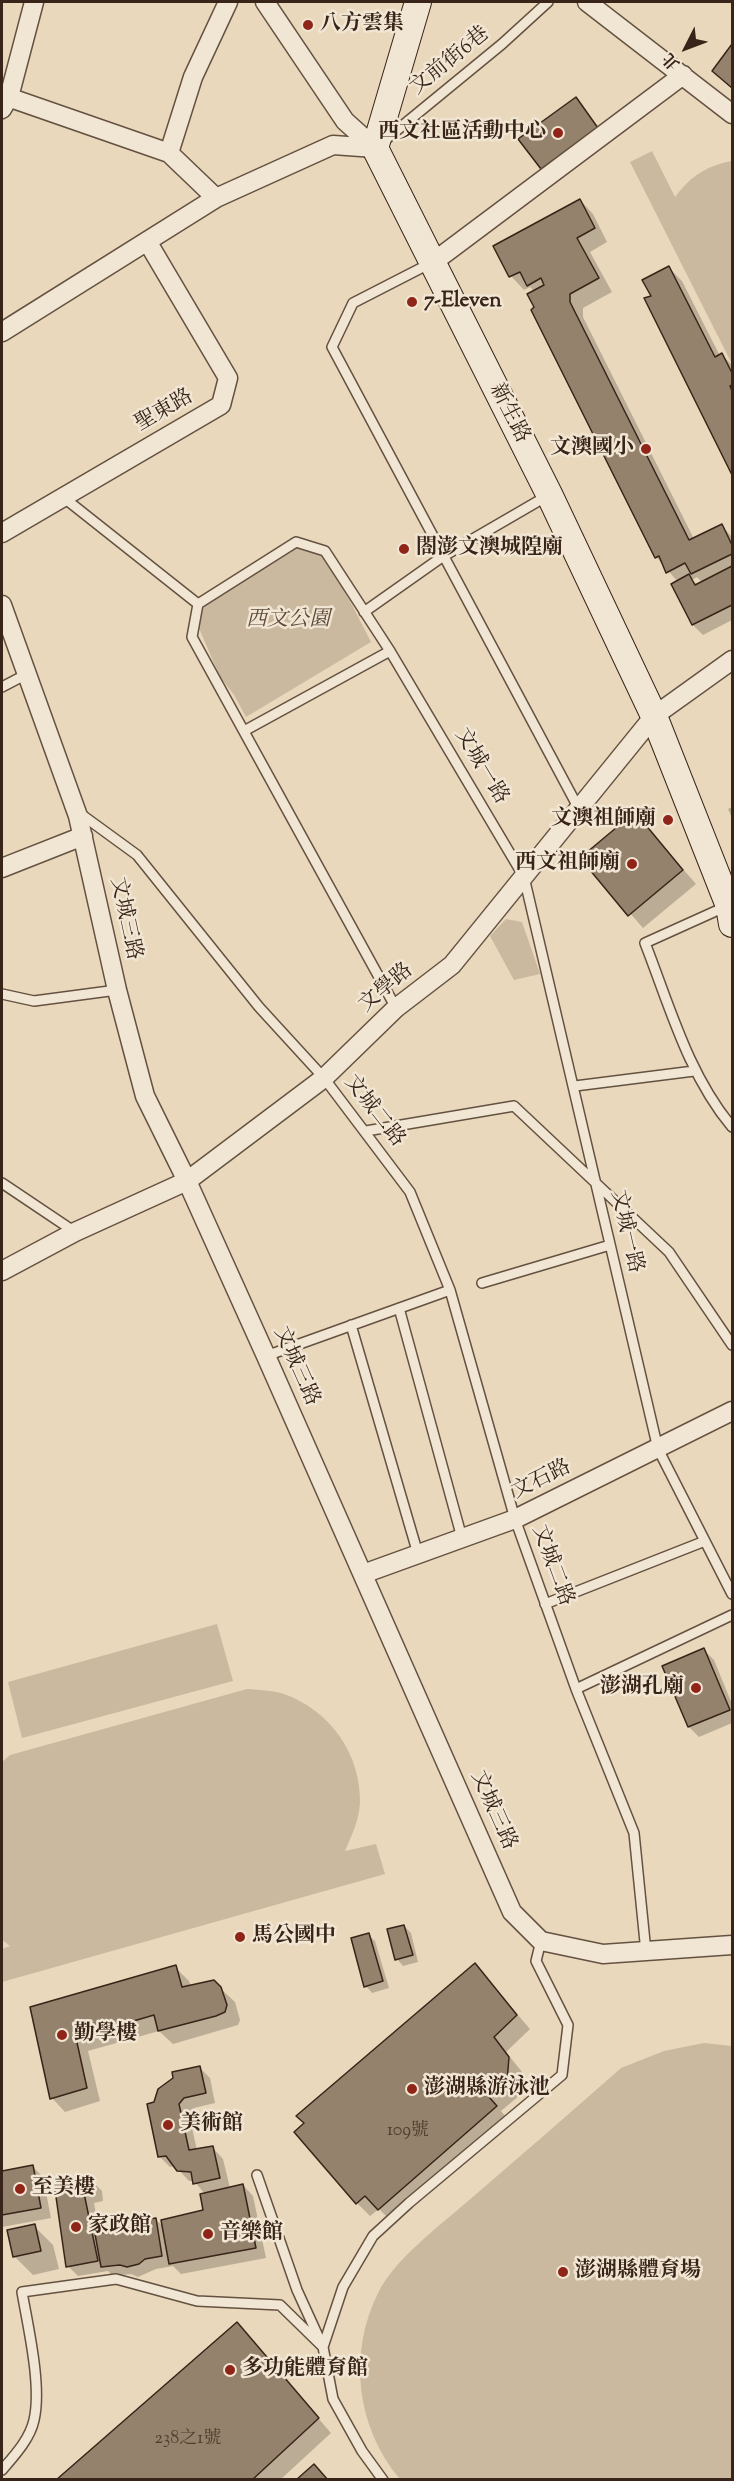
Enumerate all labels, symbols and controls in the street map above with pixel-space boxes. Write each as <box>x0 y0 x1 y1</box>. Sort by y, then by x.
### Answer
place label: 八方雲集 <box>320 12 404 38</box>
marker: 八方雲集 <box>301 18 315 32</box>
north arrow <box>656 18 716 78</box>
street label: 文前街6巷 <box>406 22 496 102</box>
text: 北 <box>658 47 686 74</box>
place label: 西文社區活動中心 <box>378 120 546 146</box>
marker: 西文社區活動中心 <box>551 126 565 140</box>
place label: 7-Eleven <box>424 289 502 315</box>
marker: 7-Eleven <box>405 295 419 309</box>
street label: 新生路 <box>482 380 534 448</box>
street label: 聖東路 <box>131 385 199 439</box>
place label: 文澳國小 <box>550 436 634 462</box>
marker: 文澳國小 <box>639 442 653 456</box>
place label: 閤澎文澳城隍廟 <box>416 536 563 562</box>
marker: 閤澎文澳城隍廟 <box>397 542 411 556</box>
park label: 西文公園 <box>246 608 330 634</box>
street label: 文城一路 <box>448 725 512 809</box>
place label: 文澳祖師廟 <box>551 807 656 833</box>
marker: 文澳祖師廟 <box>661 813 675 827</box>
place label: 西文祖師廟 <box>515 851 620 877</box>
marker: 西文祖師廟 <box>625 857 639 871</box>
street label: 文城三路 <box>103 875 145 963</box>
street label: 文學路 <box>355 959 419 1019</box>
street label: 文城二路 <box>337 1071 409 1153</box>
street label: 文城一路 <box>603 1188 647 1276</box>
street label: 文城三路 <box>266 1324 324 1410</box>
street label: 文石路 <box>508 1456 576 1506</box>
street label: 文城二路 <box>525 1522 577 1610</box>
place label: 澎湖孔廟 <box>600 1675 684 1701</box>
marker: 澎湖孔廟 <box>689 1681 703 1695</box>
street label: 文城三路 <box>463 1768 521 1854</box>
place label: 馬公國中 <box>252 1924 336 1950</box>
marker: 馬公國中 <box>233 1930 247 1944</box>
place label: 勤學樓 <box>74 2022 137 2048</box>
marker: 勤學樓 <box>55 2028 69 2042</box>
place label: 澎湖縣游泳池 <box>424 2076 550 2102</box>
marker: 澎湖縣游泳池 <box>405 2082 419 2096</box>
place label: 美術館 <box>180 2112 243 2138</box>
marker: 美術館 <box>161 2118 175 2132</box>
house number: 109號 <box>387 2121 429 2143</box>
place label: 至美樓 <box>32 2176 95 2202</box>
marker: 至美樓 <box>13 2182 27 2196</box>
place label: 家政館 <box>88 2214 151 2240</box>
marker: 家政館 <box>69 2220 83 2234</box>
place label: 音樂館 <box>220 2221 283 2247</box>
marker: 音樂館 <box>201 2227 215 2241</box>
place label: 澎湖縣體育場 <box>575 2259 701 2285</box>
marker: 澎湖縣體育場 <box>556 2265 570 2279</box>
place label: 多功能體育館 <box>242 2357 368 2383</box>
marker: 多功能體育館 <box>223 2363 237 2377</box>
house number: 238之1號 <box>155 2429 221 2451</box>

